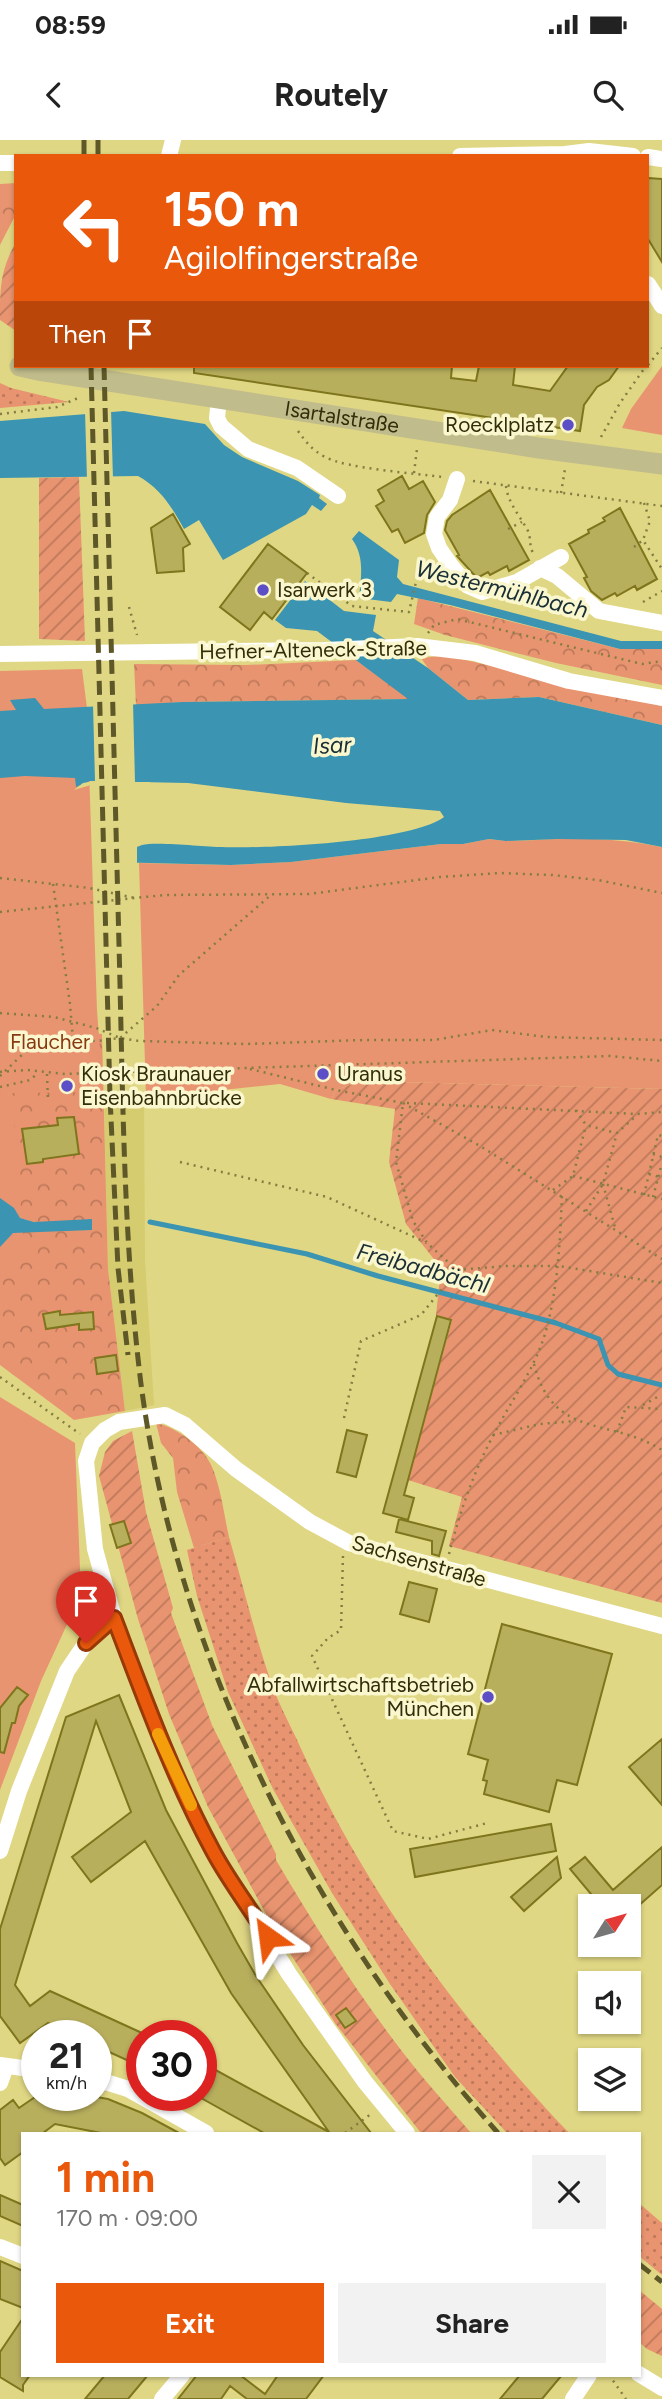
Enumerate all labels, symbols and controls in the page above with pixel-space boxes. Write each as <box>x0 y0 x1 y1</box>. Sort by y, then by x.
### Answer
text: 08:59 <box>35 9 106 41</box>
icon: back <box>35 76 73 114</box>
text: Routely <box>274 76 388 114</box>
icon: search <box>589 76 627 114</box>
text: 150 m <box>164 179 299 238</box>
icon: left <box>49 182 140 273</box>
text: Agilolfingerstraße <box>164 239 418 277</box>
icon: arrive <box>121 315 159 353</box>
text: Then <box>49 318 107 350</box>
street label: Isartalstraße <box>283 396 401 438</box>
place label: Roecklplatz <box>445 412 554 437</box>
marker: Roecklplatz <box>560 417 576 433</box>
water label: Westermühlbach <box>413 554 591 624</box>
place label: Isarwerk 3 <box>277 577 372 602</box>
marker: Isarwerk 3 <box>255 582 271 598</box>
street label: Hefner-Alteneck-Straße <box>199 635 427 664</box>
water label: Isar <box>312 730 353 760</box>
park label: Flaucher <box>10 1029 90 1054</box>
place label: Kiosk Braunauer Eisenbahnbrücke <box>81 1061 242 1110</box>
place label: Uranus <box>337 1061 403 1086</box>
marker: Uranus <box>315 1066 331 1082</box>
marker: Kiosk Braunauer Eisenbahnbrücke <box>59 1078 75 1094</box>
water label: Freibadbächl <box>354 1237 493 1299</box>
street label: Sachsenstraße <box>349 1529 489 1592</box>
pin <box>56 1571 116 1643</box>
icon: arrive <box>67 1582 105 1620</box>
place label: Abfallwirtschaftsbetrieb München <box>247 1672 474 1721</box>
marker: Abfallwirtschaftsbetrieb München <box>480 1689 496 1705</box>
north arrow <box>578 1894 640 1956</box>
map controls <box>578 1894 641 2111</box>
position arrow <box>231 1900 305 1974</box>
button: sound <box>578 1971 641 2034</box>
speed limit sign: 30 <box>126 2020 217 2111</box>
text: 21 <box>49 2035 84 2077</box>
button: layers <box>578 2048 641 2111</box>
text: km/h <box>46 2072 87 2094</box>
text: 1 min <box>56 2152 155 2203</box>
button: close <box>532 2155 606 2229</box>
text: 170 m · 09:00 <box>56 2204 198 2232</box>
button: Exit <box>56 2283 324 2363</box>
button: Share <box>338 2283 606 2363</box>

